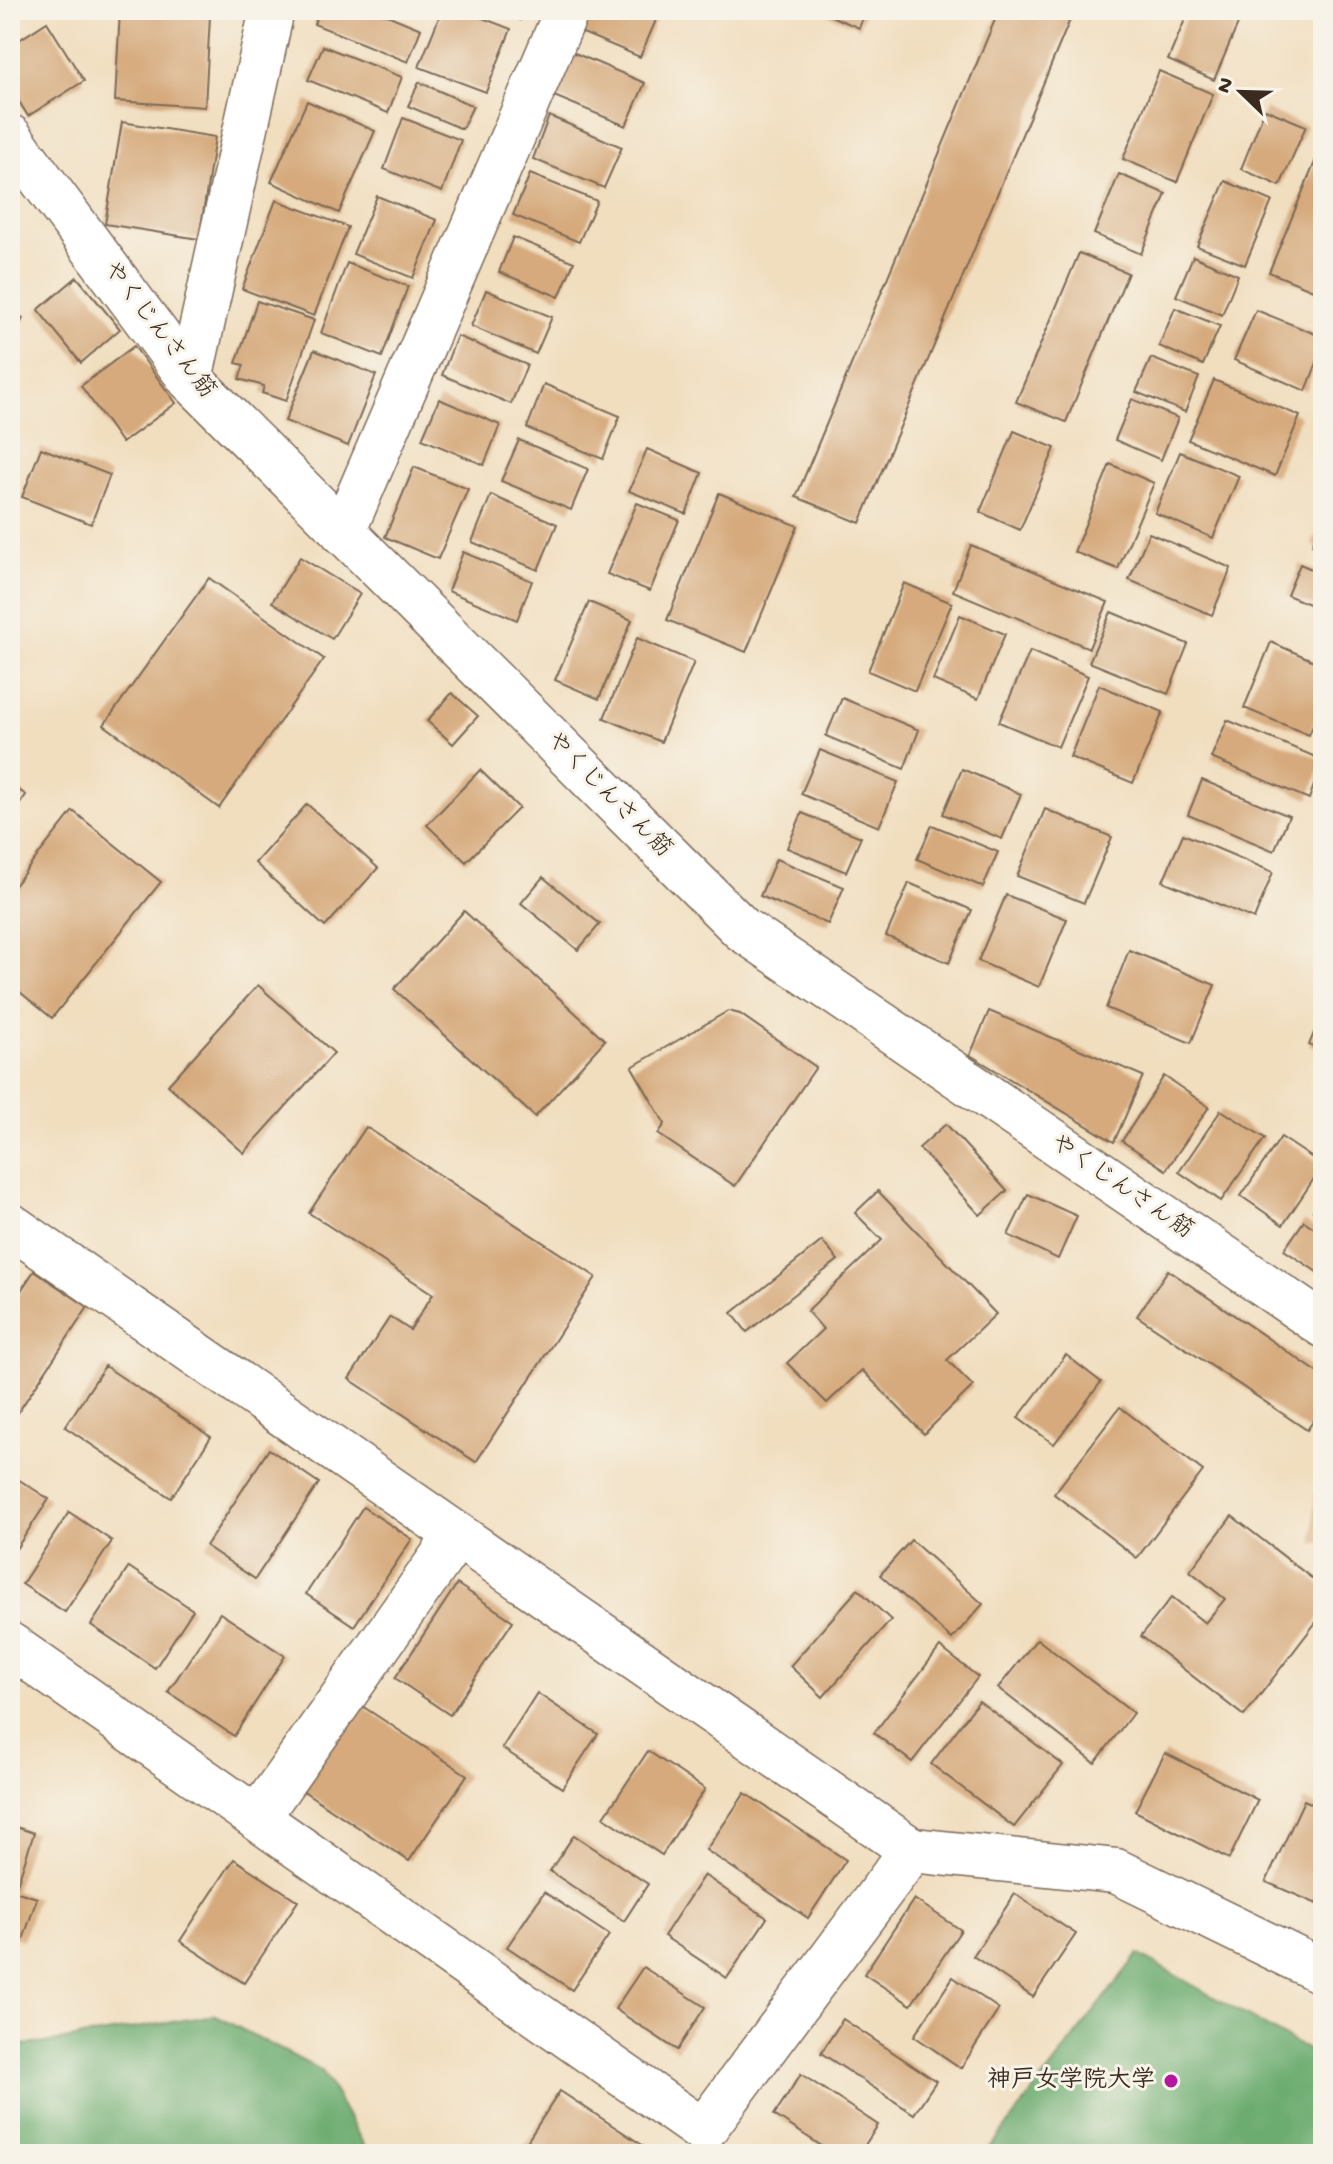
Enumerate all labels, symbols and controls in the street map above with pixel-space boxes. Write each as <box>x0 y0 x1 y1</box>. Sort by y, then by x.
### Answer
north arrow <box>1201 52 1281 132</box>
text: N <box>1211 74 1241 97</box>
street label: やくじんさん筋 <box>95 256 221 406</box>
street label: やくじんさん筋 <box>539 726 678 865</box>
street label: やくじんさん筋 <box>1044 1129 1199 1247</box>
place label: 神戸女学院大学 <box>987 2066 1155 2096</box>
marker: 神戸女学院大学 <box>1162 2072 1180 2090</box>

